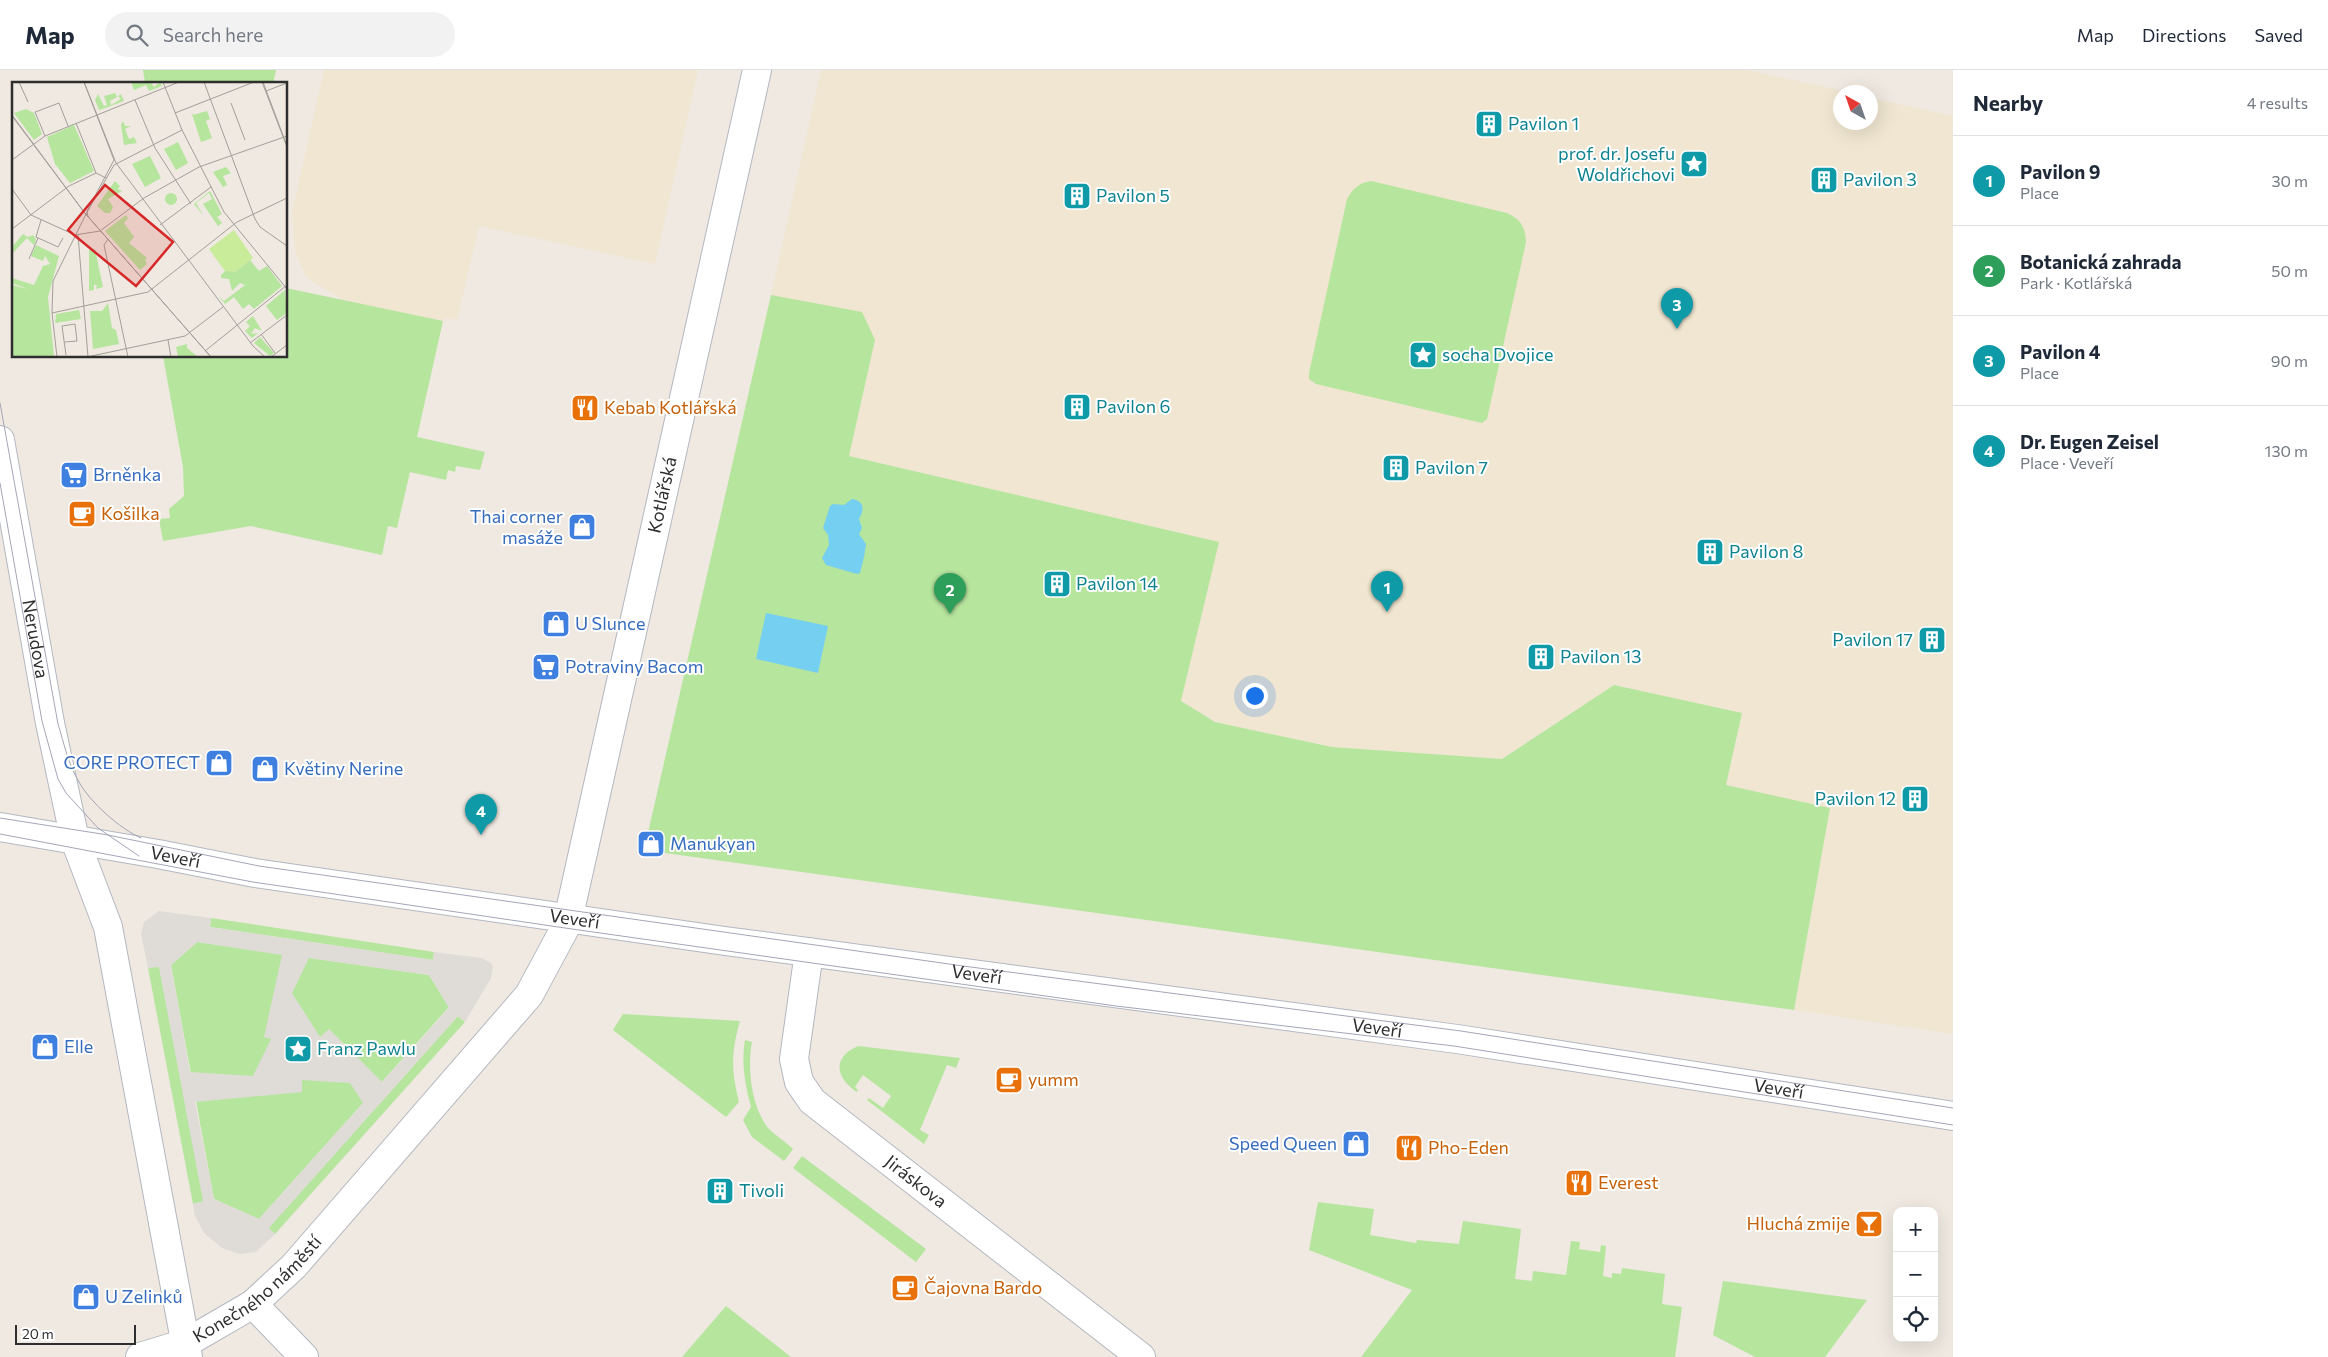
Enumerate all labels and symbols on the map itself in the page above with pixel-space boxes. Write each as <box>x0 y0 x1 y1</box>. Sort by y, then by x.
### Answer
inset map <box>12 82 288 358</box>
north arrow <box>1833 85 1878 130</box>
building icon: Pavilon 1 <box>1474 109 1504 139</box>
place label: Pavilon 1 <box>1508 112 1579 134</box>
place label: prof. dr. Josefu Woldřichovi <box>1558 142 1675 185</box>
place icon: prof. dr. Josefu Woldřichovi <box>1679 149 1709 179</box>
building icon: Pavilon 3 <box>1809 165 1839 195</box>
place label: Pavilon 3 <box>1843 168 1917 190</box>
building icon: Pavilon 5 <box>1062 181 1092 211</box>
place label: Pavilon 5 <box>1096 184 1170 206</box>
pin: 3 <box>1661 288 1693 329</box>
place icon: socha Dvojice <box>1408 340 1438 370</box>
place label: socha Dvojice <box>1442 343 1554 365</box>
building icon: Pavilon 6 <box>1062 392 1092 422</box>
restaurant icon: Kebab Kotlářská <box>570 393 600 423</box>
place label: Pavilon 6 <box>1096 395 1170 417</box>
place label: Kebab Kotlářská <box>604 396 737 418</box>
building icon: Pavilon 7 <box>1381 453 1411 483</box>
street label: Kotlářská <box>642 455 681 535</box>
place label: Pavilon 7 <box>1415 456 1488 478</box>
supermarket icon: Brněnka <box>59 460 89 490</box>
place label: Brněnka <box>93 463 161 485</box>
cafe icon: Košilka <box>67 499 97 529</box>
place label: Košilka <box>101 502 160 524</box>
place label: Thai corner masáže <box>470 505 563 548</box>
shop icon: Thai corner masáže <box>567 512 597 542</box>
building icon: Pavilon 8 <box>1695 537 1725 567</box>
place label: Pavilon 8 <box>1729 540 1803 562</box>
building icon: Pavilon 14 <box>1042 569 1072 599</box>
pin: 1 <box>1371 571 1403 612</box>
place label: Pavilon 14 <box>1076 572 1158 594</box>
pin: 2 <box>934 573 966 614</box>
street label: Nerudova <box>18 598 54 680</box>
shop icon: U Slunce <box>541 609 571 639</box>
place label: U Slunce <box>575 612 646 634</box>
building icon: Pavilon 17 <box>1917 625 1947 655</box>
place label: Pavilon 17 <box>1832 628 1913 650</box>
building icon: Pavilon 13 <box>1526 642 1556 672</box>
place label: Pavilon 13 <box>1560 645 1641 667</box>
supermarket icon: Potraviny Bacom <box>531 652 561 682</box>
place label: Potraviny Bacom <box>565 655 703 677</box>
your location <box>1242 683 1268 709</box>
shop icon: CORE PROTECT <box>204 748 234 778</box>
place label: CORE PROTECT <box>63 751 200 773</box>
shop icon: Květiny Nerine <box>250 754 280 784</box>
place label: Květiny Nerine <box>284 757 403 779</box>
building icon: Pavilon 12 <box>1900 784 1930 814</box>
place label: Pavilon 12 <box>1815 787 1896 809</box>
pin: 4 <box>465 794 497 835</box>
shop icon: Manukyan <box>636 829 666 859</box>
place label: Manukyan <box>670 832 755 854</box>
street label: Veveří <box>149 841 204 872</box>
street label: Veveří <box>548 904 603 933</box>
street label: Veveří <box>950 959 1005 988</box>
street label: Veveří <box>1351 1013 1405 1042</box>
shop icon: Elle <box>30 1032 60 1062</box>
place icon: Franz Pawlu <box>283 1034 313 1064</box>
place label: Elle <box>64 1035 93 1057</box>
place label: Franz Pawlu <box>317 1037 416 1059</box>
cafe icon: yumm <box>994 1065 1024 1095</box>
place label: yumm <box>1028 1068 1079 1090</box>
street label: Veveří <box>1752 1073 1807 1103</box>
shop icon: Speed Queen <box>1341 1129 1371 1159</box>
place label: Speed Queen <box>1229 1132 1337 1154</box>
restaurant icon: Pho-Eden <box>1394 1133 1424 1163</box>
place label: Pho-Eden <box>1428 1136 1509 1158</box>
street label: Jiráskova <box>881 1150 952 1212</box>
restaurant icon: Everest <box>1564 1168 1594 1198</box>
place label: Everest <box>1598 1171 1659 1193</box>
building icon: Tivoli <box>705 1176 735 1206</box>
place label: Tivoli <box>739 1179 784 1201</box>
bar icon: Hluchá zmije <box>1854 1209 1884 1239</box>
place label: Hluchá zmije <box>1747 1212 1850 1234</box>
street label: Konečného náměstí <box>188 1229 327 1347</box>
cafe icon: Čajovna Bardo <box>890 1273 920 1303</box>
place label: Čajovna Bardo <box>924 1276 1042 1298</box>
shop icon: U Zelinků <box>71 1282 101 1312</box>
place label: U Zelinků <box>105 1285 183 1307</box>
scale bar <box>15 1322 136 1345</box>

